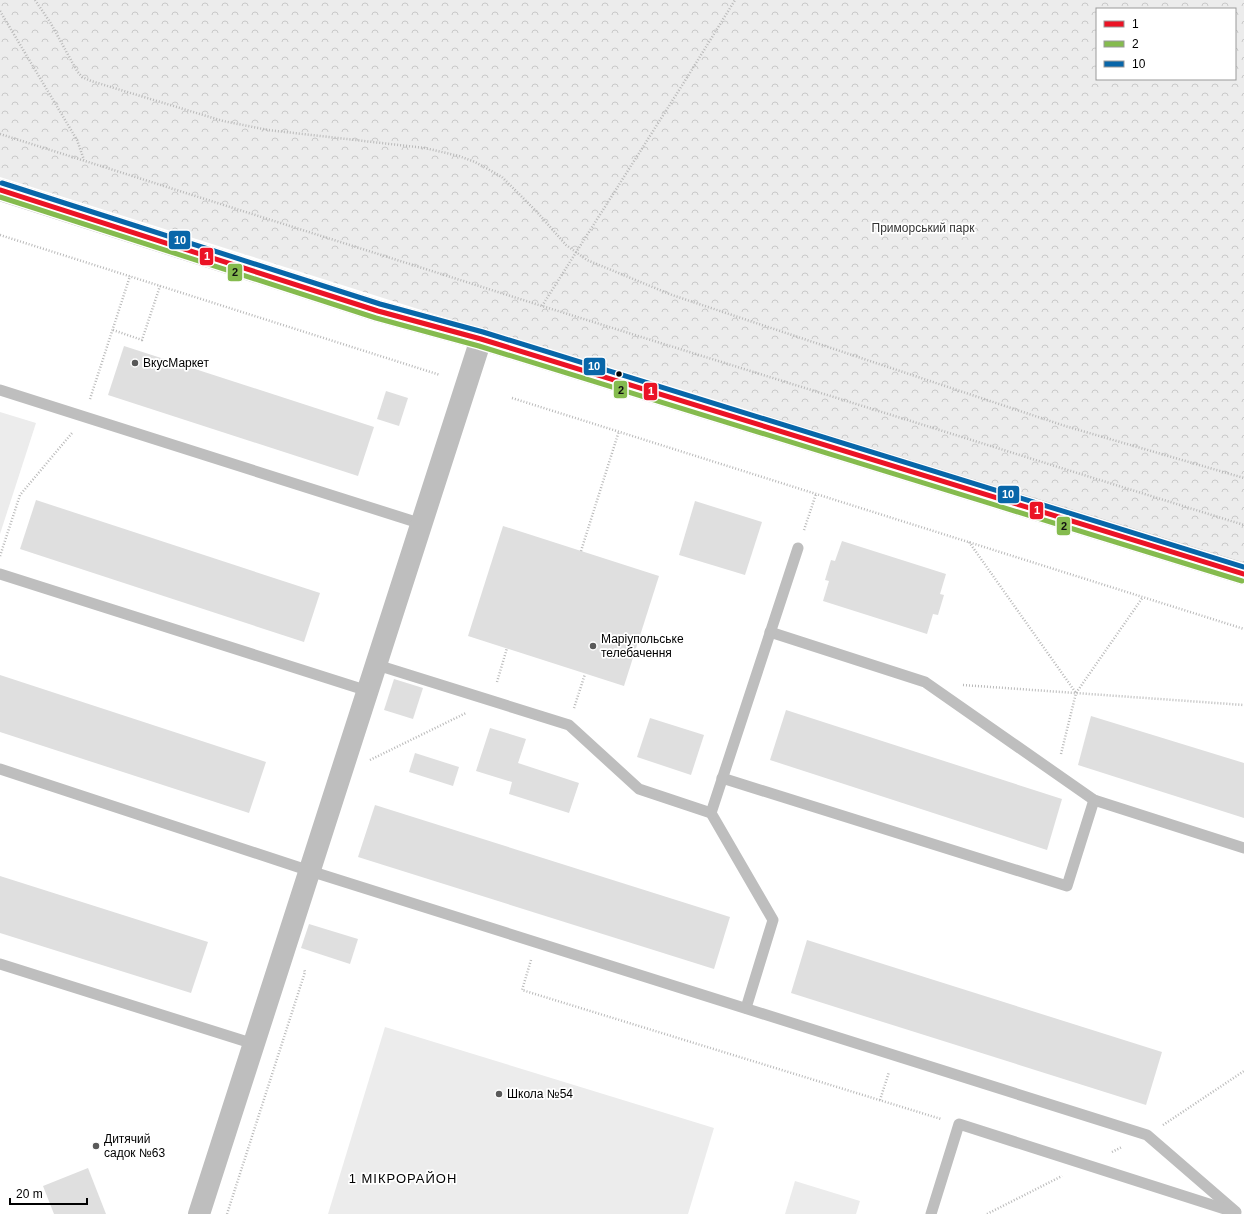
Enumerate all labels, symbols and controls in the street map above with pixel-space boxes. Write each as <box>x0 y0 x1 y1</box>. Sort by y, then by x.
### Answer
legend <box>1096 8 1236 80</box>
text: 1 <box>1132 17 1139 31</box>
text: 2 <box>1132 37 1139 51</box>
text: 10 <box>1132 57 1146 71</box>
park label: Приморський парк <box>872 221 975 235</box>
line badge: 10 <box>168 230 191 250</box>
text: 10 <box>174 234 186 246</box>
line badge: 1 <box>199 247 214 266</box>
text: 1 <box>204 250 210 262</box>
line badge: 2 <box>227 263 243 282</box>
text: 2 <box>232 266 238 278</box>
place label: ВкусМаркет <box>143 356 209 370</box>
line badge: 10 <box>583 357 606 376</box>
marker: ВкусМаркет <box>130 358 140 368</box>
text: 10 <box>588 360 600 372</box>
unlabelled marker <box>614 369 624 379</box>
line badge: 2 <box>613 380 628 399</box>
line badge: 1 <box>643 382 658 401</box>
text: 2 <box>618 384 624 396</box>
text: 1 <box>648 385 654 397</box>
line badge: 10 <box>997 485 1020 504</box>
text: 10 <box>1002 488 1014 500</box>
line badge: 1 <box>1029 501 1044 520</box>
text: 1 <box>1034 504 1040 516</box>
line badge: 2 <box>1056 516 1071 536</box>
text: 2 <box>1061 520 1067 532</box>
place label: Маріупольське телебачення <box>601 632 684 660</box>
marker: Маріупольське телебачення <box>588 641 598 651</box>
place label: Школа №54 <box>507 1087 573 1101</box>
marker: Школа №54 <box>494 1089 504 1099</box>
place label: Дитячий садок №63 <box>104 1132 165 1160</box>
marker: Дитячий садок №63 <box>91 1141 101 1151</box>
district label: 1 МІКРОРАЙОН <box>349 1171 457 1186</box>
scale bar <box>10 1180 87 1206</box>
text: 20 m <box>16 1187 43 1201</box>

